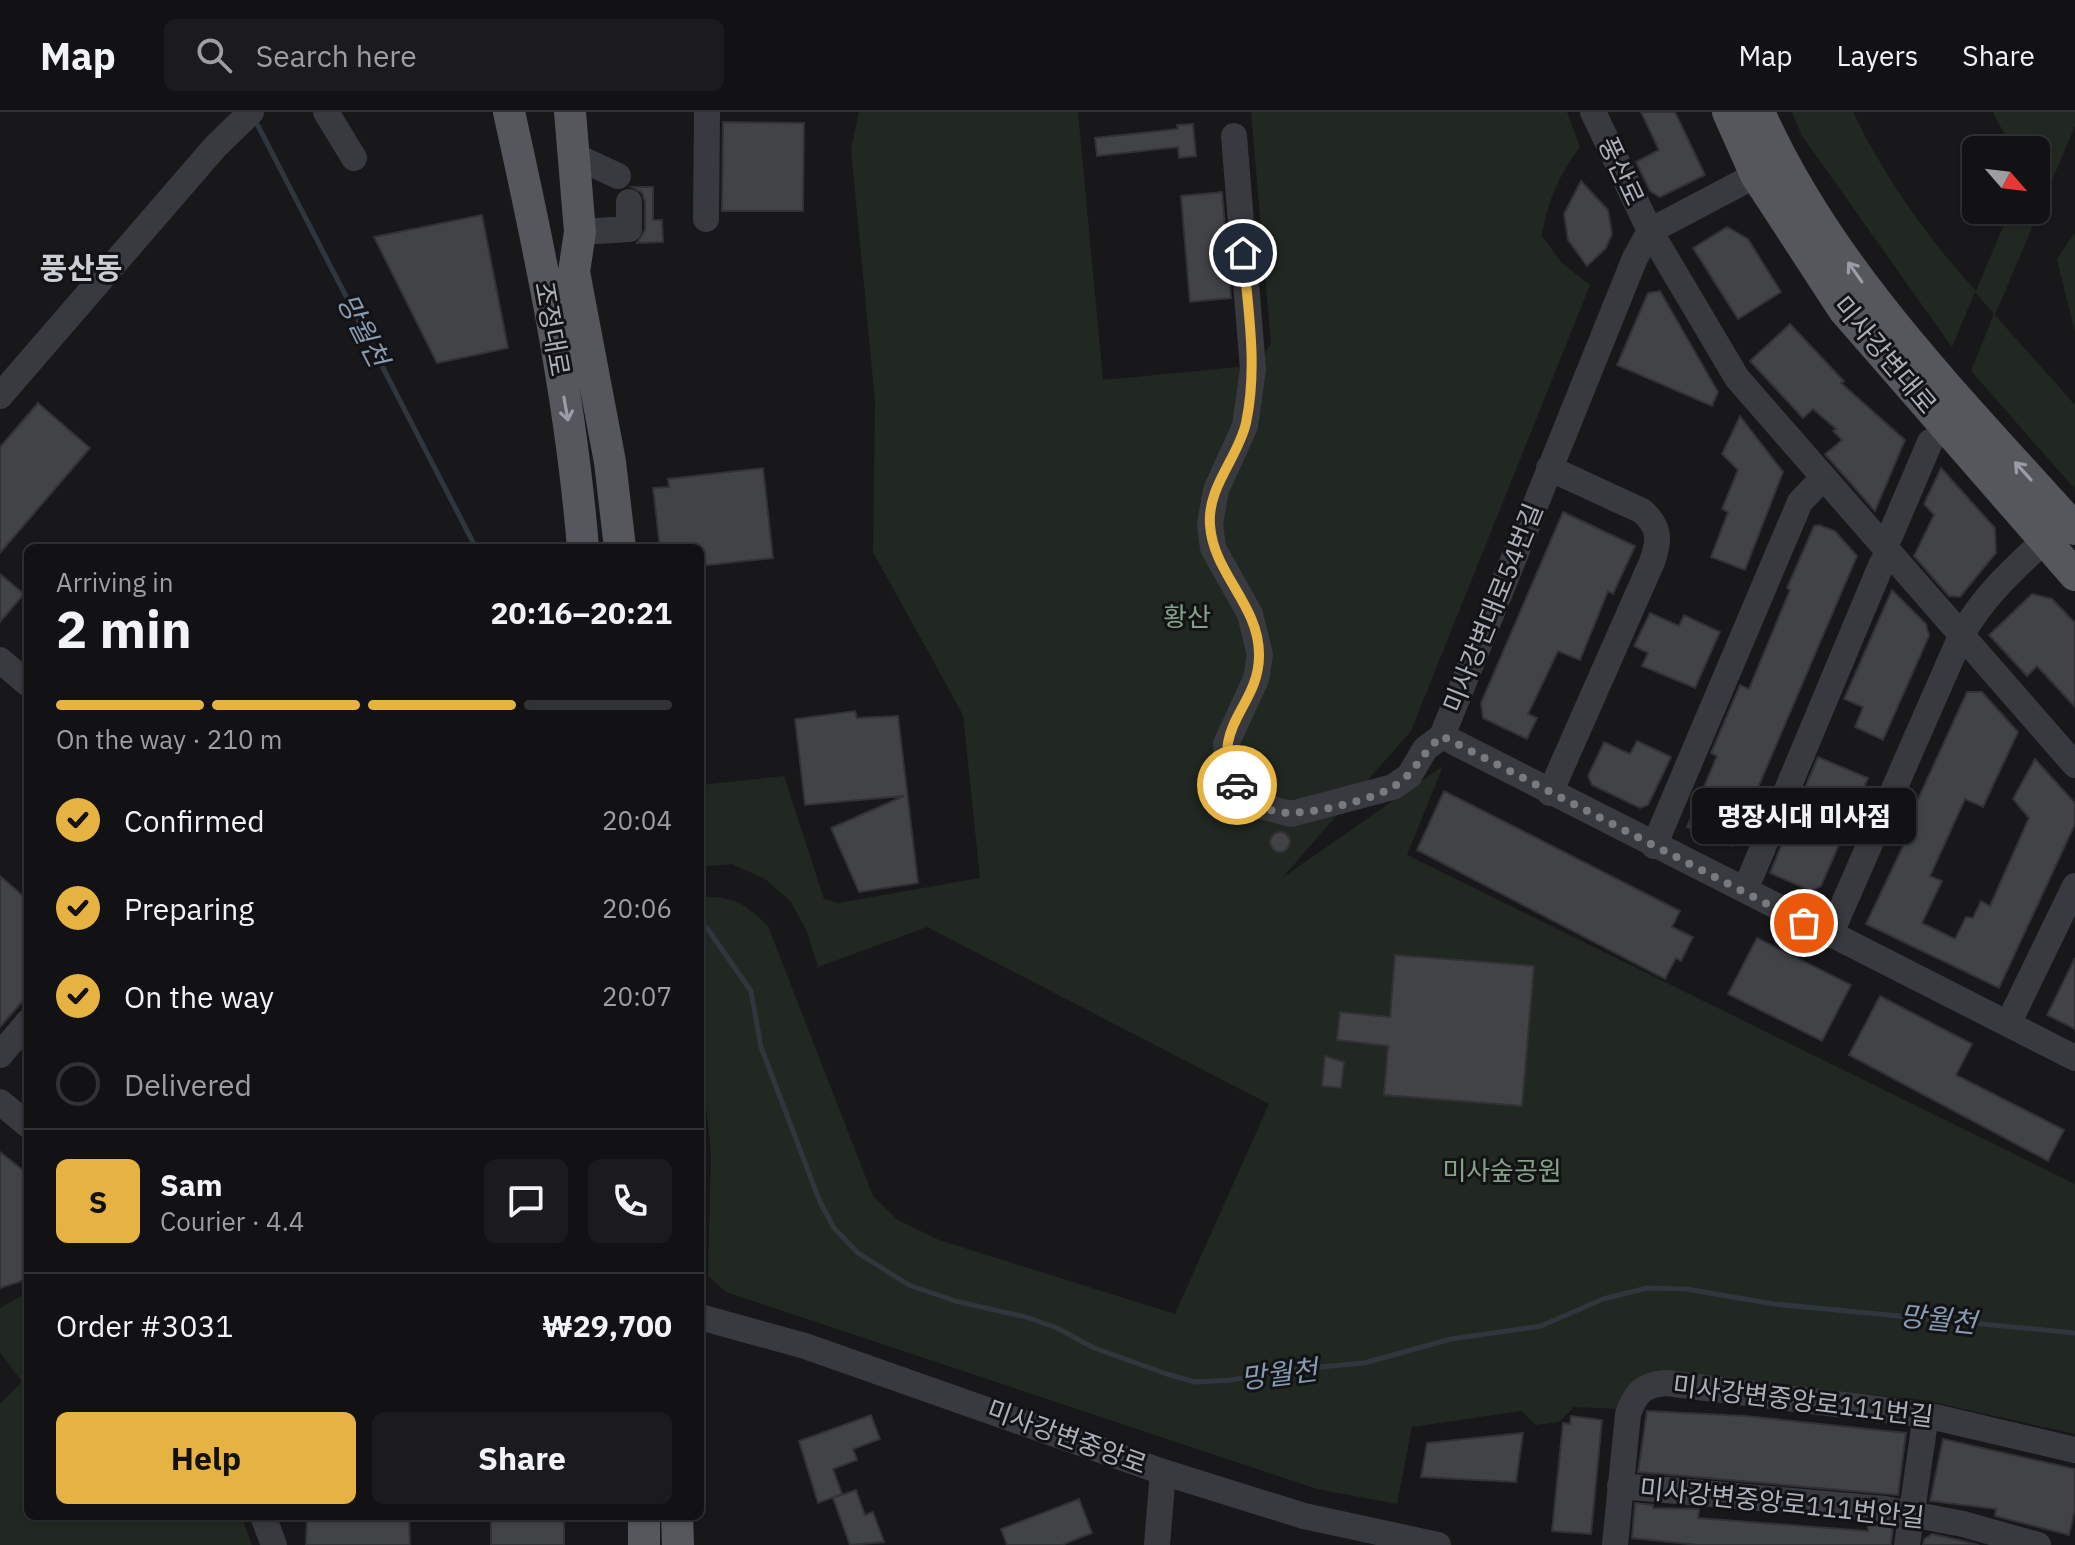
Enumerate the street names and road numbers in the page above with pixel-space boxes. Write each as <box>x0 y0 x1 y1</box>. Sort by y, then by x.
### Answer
street label: 풍산로 <box>1591 131 1652 210</box>
street label: 조정대로 <box>528 279 578 379</box>
street label: 미사강변대로 <box>1827 288 1945 420</box>
street label: 미사강변대로54번길 <box>1435 498 1550 717</box>
street label: 미사강변중앙로111번길 <box>1671 1367 1935 1433</box>
street label: 미사강변중앙로 <box>983 1391 1152 1481</box>
street label: 미사강변중앙로111번안길 <box>1638 1470 1926 1534</box>

